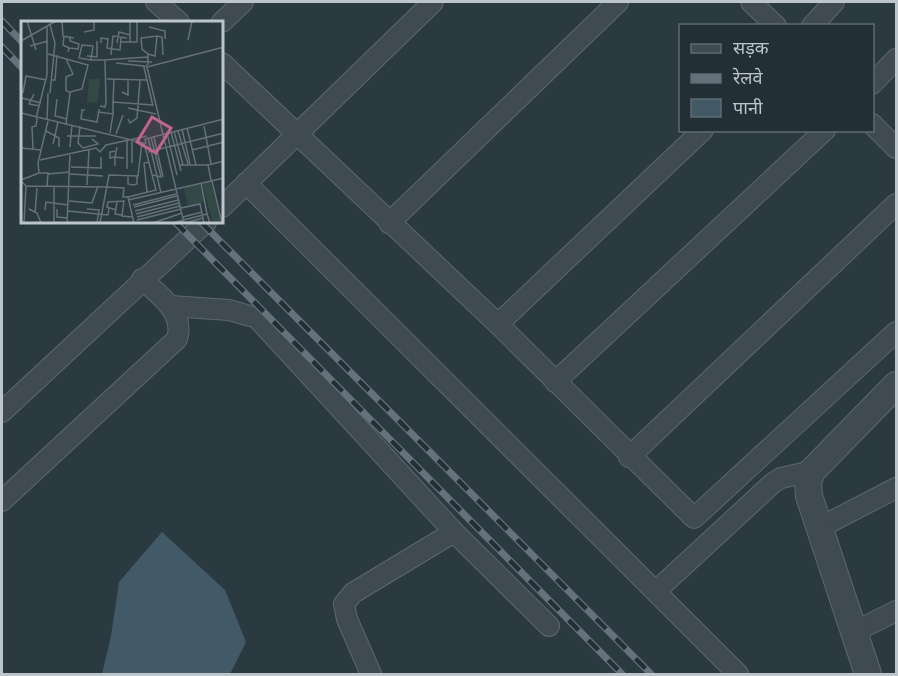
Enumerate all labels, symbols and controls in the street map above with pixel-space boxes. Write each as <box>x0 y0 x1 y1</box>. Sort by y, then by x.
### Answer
inset map <box>21 21 224 224</box>
legend <box>679 24 874 132</box>
text: सड़क <box>733 37 770 58</box>
text: रेलवे <box>732 67 764 88</box>
text: पानी <box>733 97 763 118</box>

